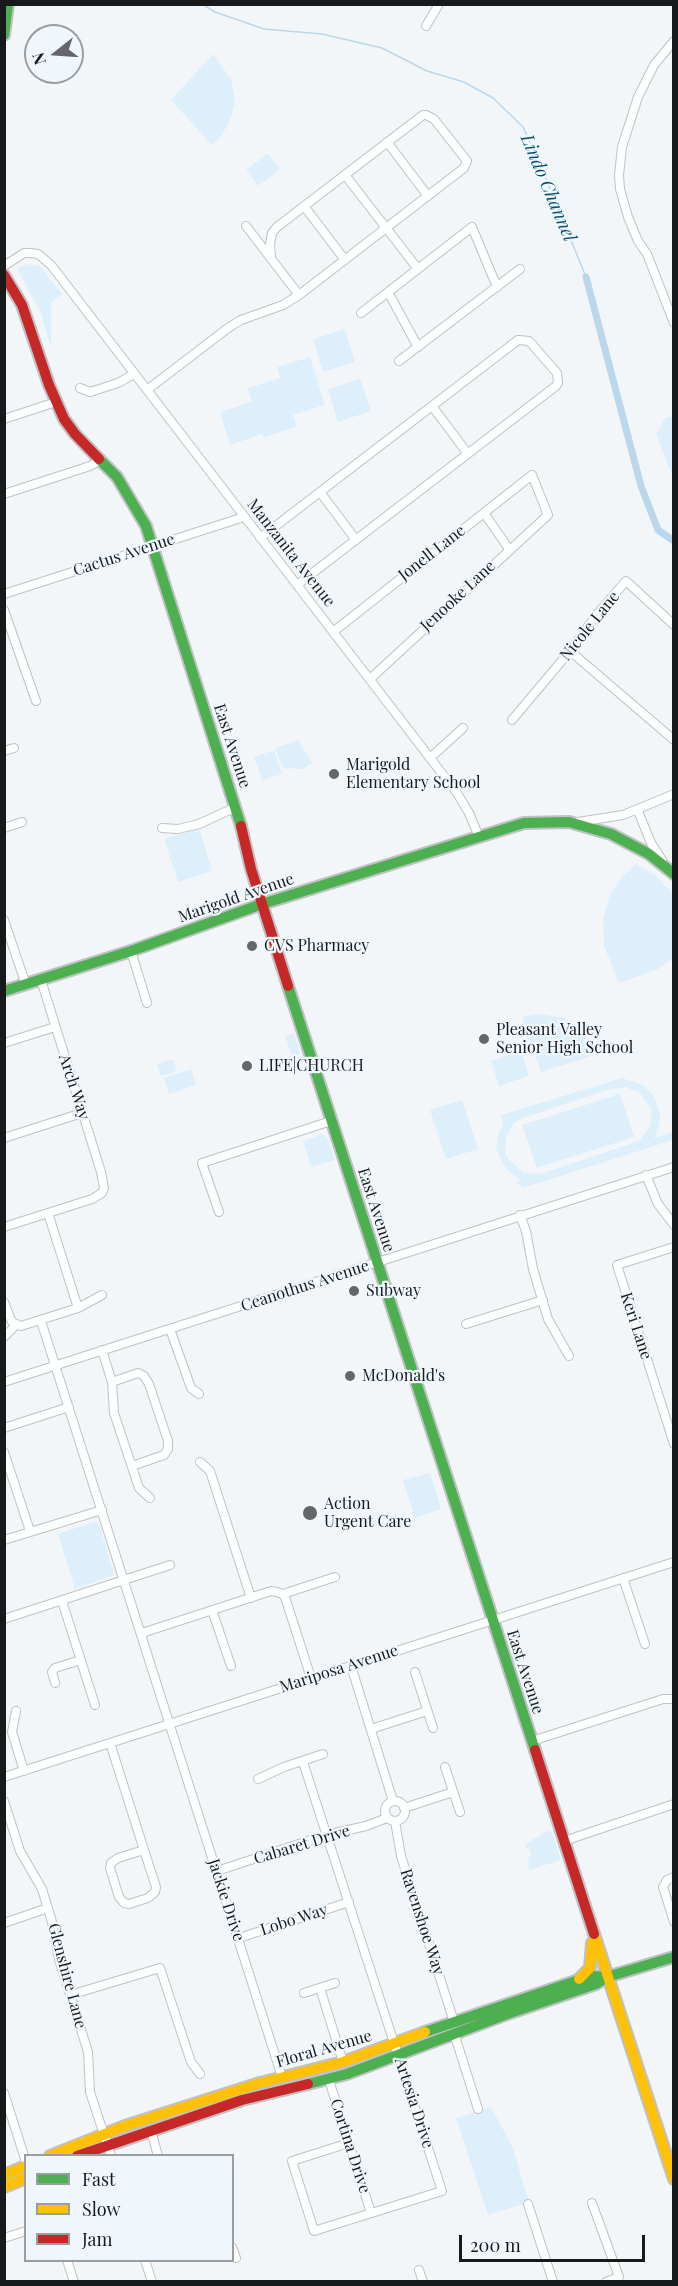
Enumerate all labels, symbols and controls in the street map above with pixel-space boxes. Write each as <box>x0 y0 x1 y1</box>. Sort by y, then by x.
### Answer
north arrow <box>24 24 84 84</box>
text: N <box>26 50 50 67</box>
water label: Lindo Channel <box>516 131 580 245</box>
street label: Manzanita Avenue <box>243 495 339 611</box>
street label: Jonell Lane <box>395 521 469 585</box>
street label: Cactus Avenue <box>71 530 177 580</box>
street label: Jenooke Lane <box>417 556 499 636</box>
street label: Nicole Lane <box>556 587 624 665</box>
street label: East Avenue <box>209 702 255 790</box>
place label: Marigold Elementary School <box>346 755 481 793</box>
marker: Marigold Elementary School <box>327 767 341 781</box>
street label: Marigold Avenue <box>176 869 296 927</box>
place label: CVS Pharmacy <box>264 936 369 956</box>
marker: CVS Pharmacy <box>245 939 259 953</box>
place label: Pleasant Valley Senior High School <box>496 1020 633 1058</box>
marker: Pleasant Valley Senior High School <box>477 1032 491 1046</box>
street label: Arch Way <box>54 1052 94 1122</box>
place label: LIFE|CHURCH <box>259 1056 364 1076</box>
marker: LIFE|CHURCH <box>240 1059 254 1073</box>
street label: East Avenue <box>353 1166 399 1254</box>
street label: Ceanothus Avenue <box>238 1256 372 1316</box>
place label: Subway <box>366 1281 421 1301</box>
marker: Subway <box>347 1284 361 1298</box>
street label: Keri Lane <box>616 1290 656 1362</box>
place label: McDonald's <box>362 1366 445 1386</box>
marker: McDonald's <box>343 1369 357 1383</box>
place label: Action Urgent Care <box>324 1494 411 1532</box>
marker: Action Urgent Care <box>301 1504 319 1522</box>
street label: East Avenue <box>502 1628 548 1716</box>
street label: Mariposa Avenue <box>277 1641 401 1697</box>
street label: Cabaret Drive <box>252 1821 352 1869</box>
street label: Jackie Drive <box>204 1856 248 1944</box>
street label: Ravenshoe Way <box>396 1866 448 1978</box>
street label: Lobo Way <box>258 1900 330 1940</box>
street label: Glenshire Lane <box>44 1921 90 2031</box>
street label: Floral Avenue <box>274 2026 374 2072</box>
street label: Artesia Drive <box>390 2055 438 2151</box>
street label: Cortina Drive <box>326 2096 374 2196</box>
legend <box>24 2154 234 2262</box>
text: Fast <box>82 2167 115 2191</box>
text: Slow <box>82 2197 120 2221</box>
scale bar <box>462 2223 648 2261</box>
text: Jam <box>82 2227 112 2251</box>
text: 200 m <box>470 2233 521 2257</box>

